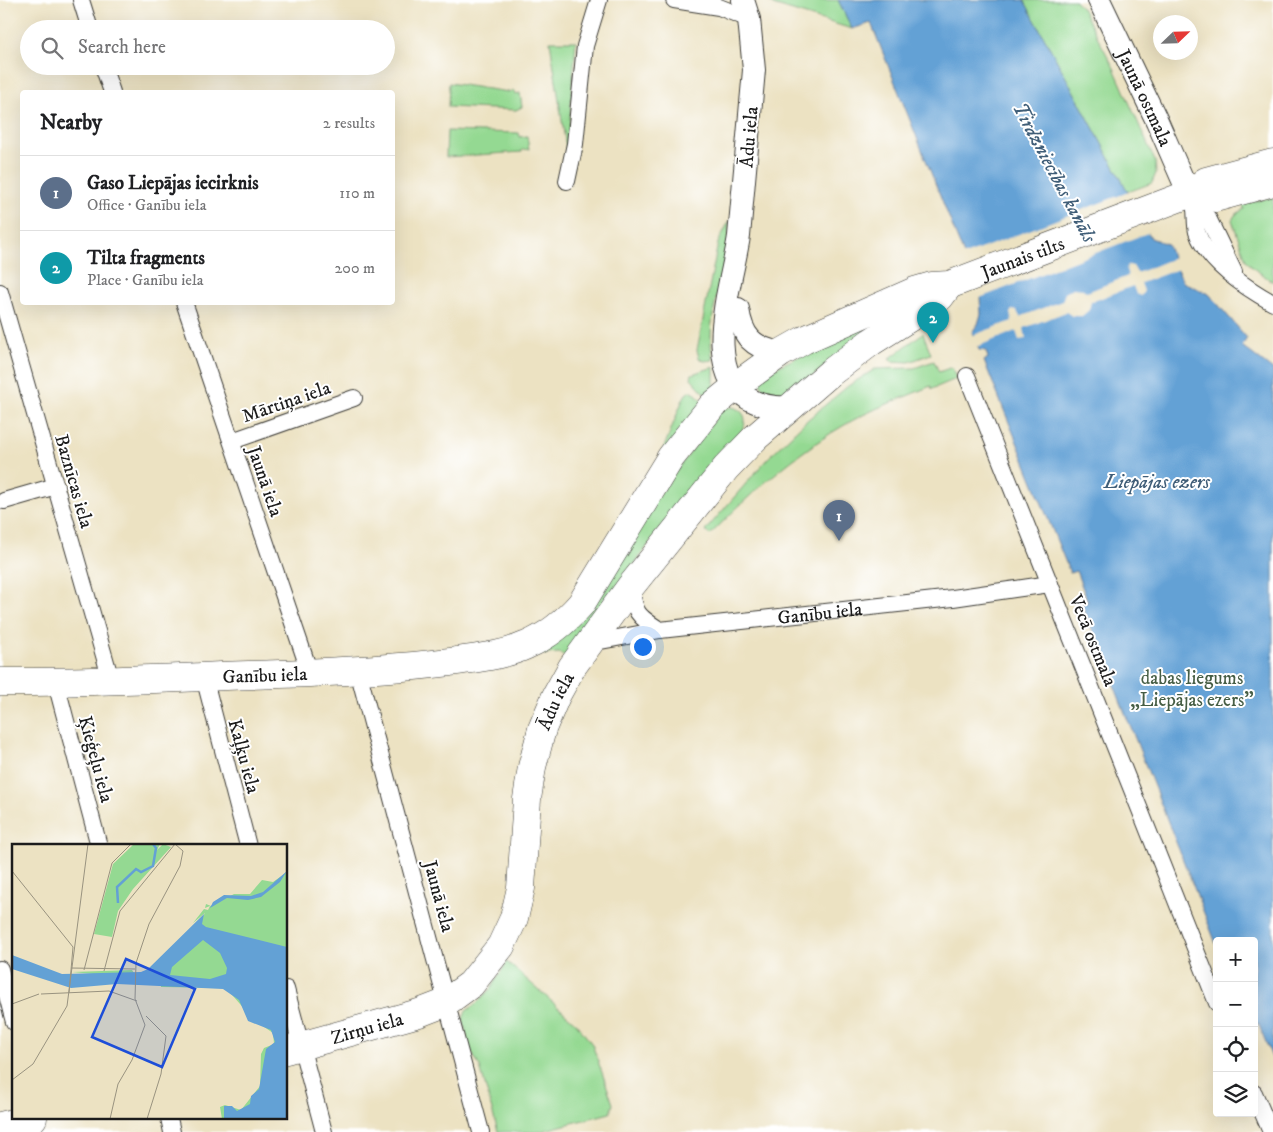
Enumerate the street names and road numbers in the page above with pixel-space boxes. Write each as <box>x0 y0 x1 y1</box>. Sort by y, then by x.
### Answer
street label: Jaunā ostmala <box>1111 44 1177 150</box>
street label: Ādu iela <box>735 106 764 169</box>
street label: Jaunais tilts <box>976 232 1068 285</box>
street label: Mārtiņa iela <box>239 377 334 428</box>
street label: Baznīcas iela <box>49 432 98 531</box>
street label: Jaunā iela <box>241 441 287 520</box>
street label: Vecā ostmala <box>1063 590 1121 690</box>
street label: Ganību iela <box>777 598 863 630</box>
street label: Ganību iela <box>222 663 308 689</box>
street label: Ādu iela <box>533 669 580 734</box>
street label: Ķieģeļu iela <box>73 714 118 805</box>
street label: Kaļķu iela <box>223 717 265 796</box>
street label: Jaunā iela <box>417 856 459 935</box>
street label: Zirņu iela <box>329 1008 406 1050</box>

